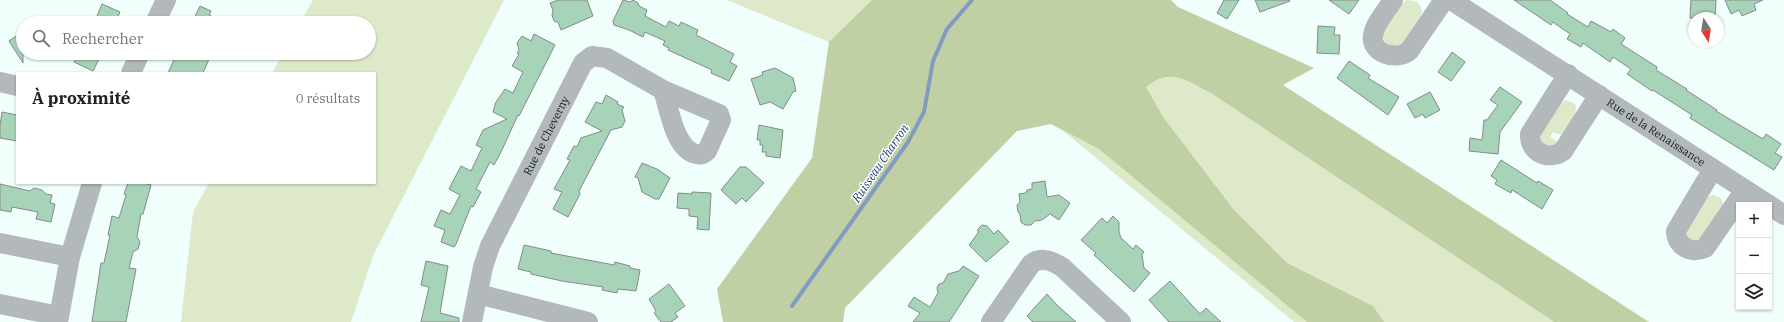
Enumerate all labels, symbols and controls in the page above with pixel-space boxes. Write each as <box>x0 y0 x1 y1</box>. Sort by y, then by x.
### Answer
north arrow <box>1688 12 1724 48</box>
search box <box>16 16 376 60</box>
icon: search <box>30 27 52 49</box>
text: Rechercher <box>62 29 143 48</box>
text: À proximité <box>32 87 130 109</box>
text: 0 résultats <box>296 90 360 107</box>
street label: Rue de Cheverny <box>520 94 572 178</box>
street label: Rue de la Renaissance <box>1604 95 1708 169</box>
water label: Ruisseau Charron <box>848 121 912 206</box>
map controls <box>1736 202 1772 310</box>
button: + <box>1736 202 1772 238</box>
button: − <box>1736 238 1772 274</box>
button: layers <box>1736 274 1772 310</box>

